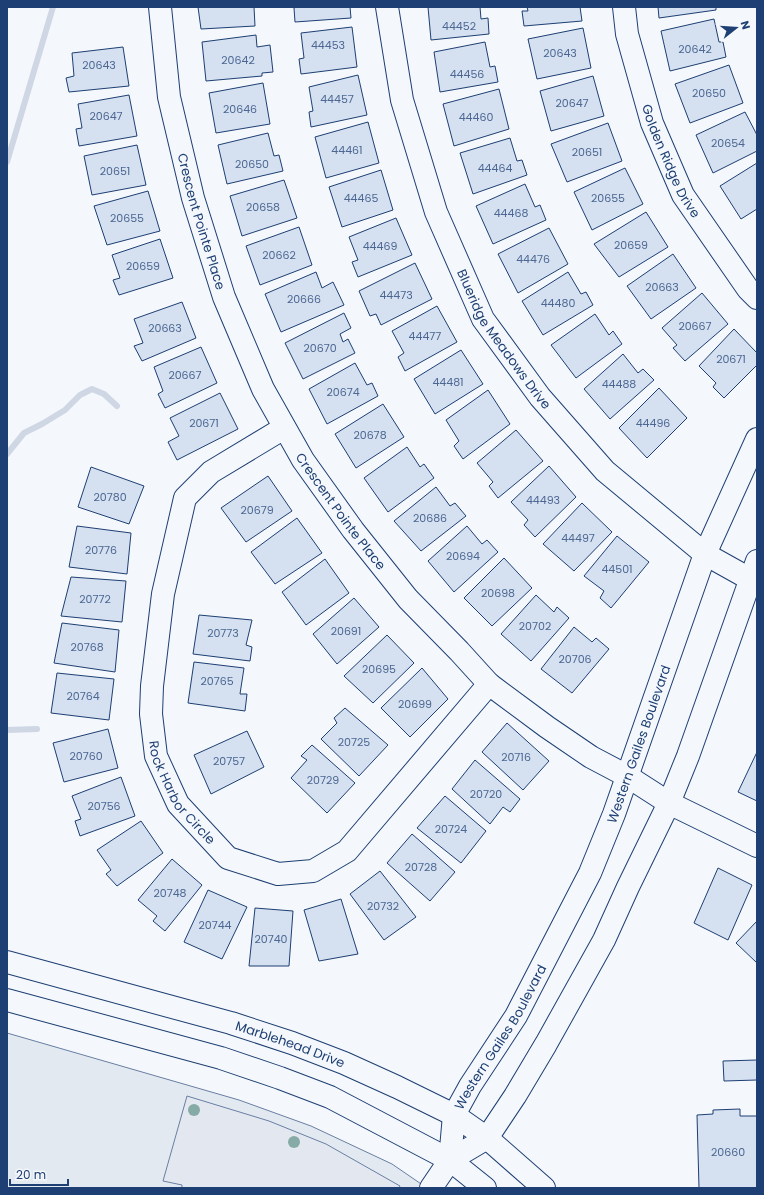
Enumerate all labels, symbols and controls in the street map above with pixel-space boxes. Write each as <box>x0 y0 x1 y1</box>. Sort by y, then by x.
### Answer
north arrow <box>716 8 756 48</box>
house number: 44452 <box>442 18 476 34</box>
text: N <box>737 19 754 31</box>
house number: 44453 <box>311 37 345 53</box>
house number: 20642 <box>678 41 712 57</box>
house number: 20643 <box>543 45 577 61</box>
house number: 20642 <box>221 52 255 68</box>
house number: 20643 <box>82 57 116 73</box>
house number: 44456 <box>450 66 484 82</box>
house number: 20650 <box>692 85 726 101</box>
house number: 44457 <box>320 91 354 107</box>
house number: 20647 <box>555 95 589 111</box>
house number: 20646 <box>223 101 257 117</box>
street label: Golden Ridge Drive <box>638 102 705 221</box>
house number: 20647 <box>89 108 123 124</box>
house number: 44460 <box>459 109 493 125</box>
house number: 20654 <box>711 135 745 151</box>
house number: 44461 <box>331 142 363 158</box>
house number: 20651 <box>572 144 602 160</box>
street label: Crescent Pointe Place <box>173 151 231 292</box>
house number: 20650 <box>235 156 269 172</box>
house number: 44464 <box>478 160 512 176</box>
house number: 20651 <box>100 163 130 179</box>
house number: 44465 <box>344 190 378 206</box>
house number: 20655 <box>591 190 625 206</box>
house number: 20658 <box>246 199 280 215</box>
house number: 44468 <box>494 205 528 221</box>
house number: 20655 <box>110 210 144 226</box>
house number: 20659 <box>614 237 648 253</box>
house number: 44469 <box>363 238 397 254</box>
house number: 20662 <box>262 247 296 263</box>
house number: 44476 <box>516 251 550 267</box>
house number: 20659 <box>126 258 160 274</box>
street label: Blueridge Meadows Drive <box>453 266 556 413</box>
house number: 20663 <box>645 279 679 295</box>
house number: 44473 <box>379 287 413 303</box>
house number: 20666 <box>287 291 321 307</box>
house number: 44480 <box>541 295 575 311</box>
house number: 20667 <box>678 318 712 334</box>
house number: 20663 <box>148 320 182 336</box>
house number: 44477 <box>409 328 441 344</box>
house number: 20670 <box>303 340 337 356</box>
house number: 20671 <box>716 351 746 367</box>
house number: 20667 <box>168 367 202 383</box>
house number: 44481 <box>432 374 464 390</box>
house number: 44488 <box>602 376 636 392</box>
house number: 20674 <box>326 384 360 400</box>
house number: 20671 <box>189 415 219 431</box>
house number: 44496 <box>636 415 670 431</box>
house number: 20678 <box>353 427 387 443</box>
street label: Crescent Pointe Place <box>291 449 391 574</box>
house number: 20780 <box>93 489 127 505</box>
house number: 44493 <box>526 492 560 508</box>
house number: 20679 <box>240 502 274 518</box>
house number: 20686 <box>413 510 447 526</box>
house number: 44497 <box>561 530 595 546</box>
house number: 20776 <box>85 542 117 558</box>
house number: 20694 <box>446 548 480 564</box>
house number: 44501 <box>601 561 633 577</box>
house number: 20698 <box>481 585 515 601</box>
house number: 20772 <box>79 591 111 607</box>
house number: 20702 <box>519 618 551 634</box>
house number: 20691 <box>331 623 361 639</box>
house number: 20773 <box>207 625 239 641</box>
house number: 20768 <box>70 639 104 655</box>
house number: 20706 <box>558 651 592 667</box>
house number: 20695 <box>362 661 396 677</box>
street label: Western Gailes Boulevard <box>602 662 675 826</box>
house number: 20765 <box>200 673 234 689</box>
house number: 20764 <box>66 688 100 704</box>
house number: 20699 <box>398 696 432 712</box>
house number: 20725 <box>338 734 370 750</box>
street label: Rock Harbor Circle <box>145 740 220 848</box>
house number: 20760 <box>69 748 103 764</box>
house number: 20716 <box>501 749 531 765</box>
house number: 20757 <box>213 753 245 769</box>
house number: 20729 <box>307 772 339 788</box>
house number: 20720 <box>470 786 502 802</box>
house number: 20756 <box>87 798 121 814</box>
house number: 20724 <box>435 821 467 837</box>
house number: 20728 <box>405 859 437 875</box>
house number: 20748 <box>153 885 187 901</box>
house number: 20732 <box>367 898 399 914</box>
house number: 20744 <box>198 917 232 933</box>
house number: 20740 <box>254 931 288 947</box>
street label: Western Gailes Boulevard <box>449 961 551 1113</box>
street label: Marblehead Drive <box>233 1016 348 1072</box>
house number: 20660 <box>711 1144 745 1160</box>
scale bar <box>10 1161 68 1187</box>
text: 20 m <box>16 1166 46 1183</box>

